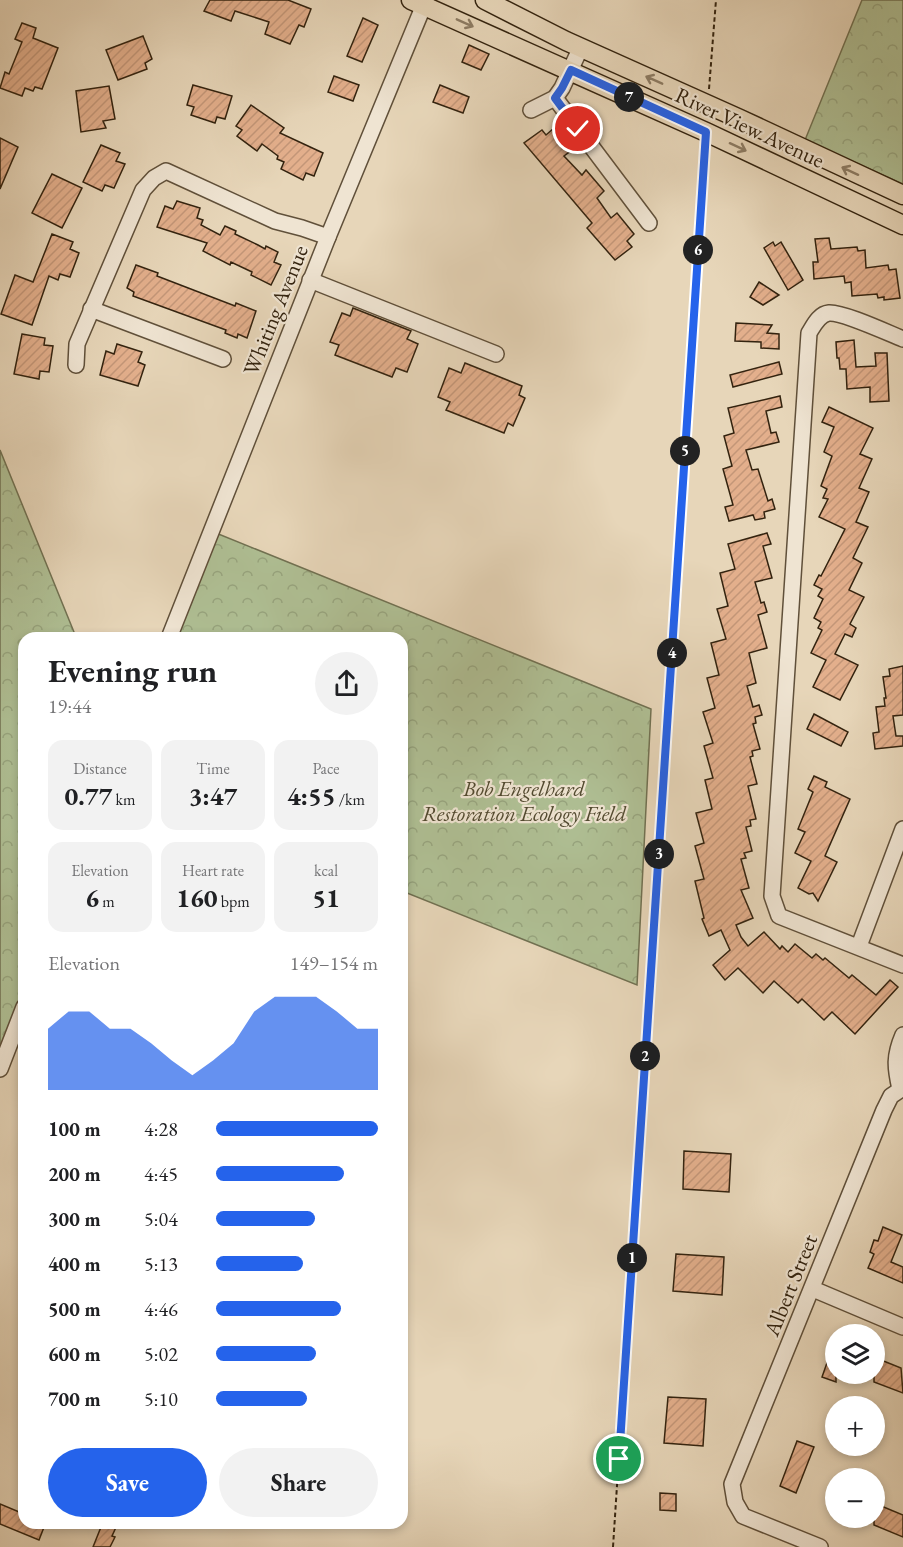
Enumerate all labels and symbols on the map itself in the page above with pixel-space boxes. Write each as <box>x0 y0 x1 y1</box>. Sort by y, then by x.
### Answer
one-way arrow <box>456 19 474 30</box>
one-way arrow <box>645 74 663 86</box>
street label: River View Avenue <box>671 80 829 175</box>
pin: 7 <box>614 82 644 112</box>
pin <box>552 103 603 154</box>
one-way arrow <box>729 142 747 154</box>
one-way arrow <box>842 164 860 176</box>
pin: 6 <box>683 235 713 265</box>
street label: Whiting Avenue <box>236 240 315 380</box>
pin: 5 <box>670 436 700 466</box>
pin: 4 <box>657 638 687 668</box>
park label: Bob Engelhard Restoration Ecology Field <box>422 774 627 828</box>
pin: 3 <box>644 839 674 869</box>
pin: 2 <box>630 1041 660 1071</box>
street label: Albert Street <box>757 1230 824 1341</box>
pin: 1 <box>617 1243 647 1273</box>
pin <box>593 1433 644 1484</box>

